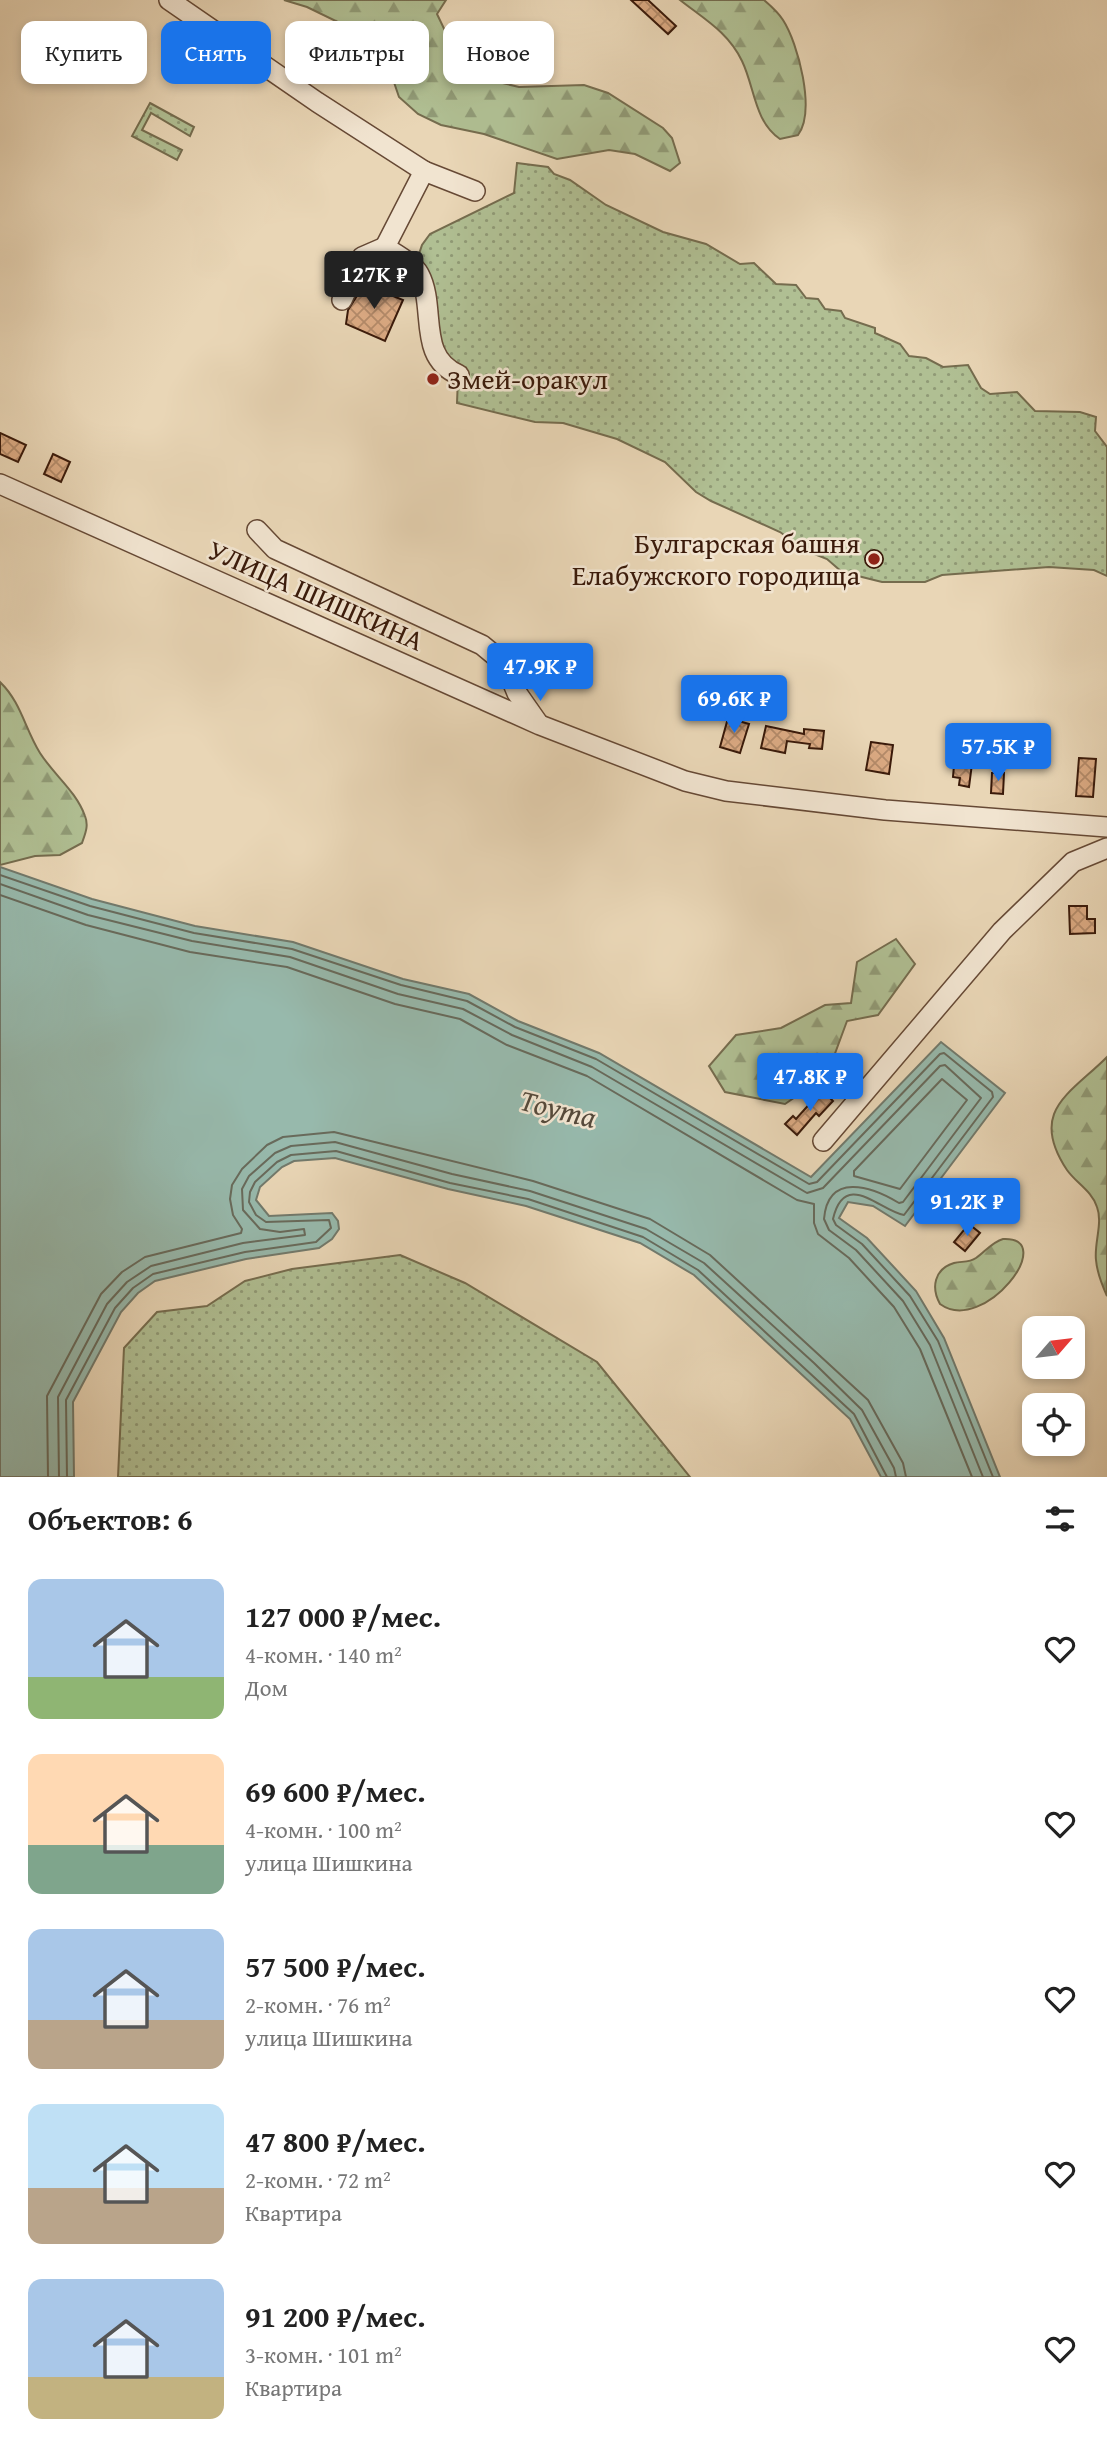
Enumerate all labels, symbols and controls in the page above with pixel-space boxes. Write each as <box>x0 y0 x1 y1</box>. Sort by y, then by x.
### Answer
chip: Купить <box>21 21 147 84</box>
chip: Снять <box>161 21 271 84</box>
chip: Фильтры <box>285 21 429 84</box>
chip: Новое <box>443 21 554 84</box>
pin: 127K ₽ <box>317 252 431 311</box>
text: 127K ₽ <box>340 257 408 290</box>
place label: Змей-оракул <box>447 358 608 399</box>
marker: Змей-оракул <box>425 371 441 387</box>
place label: Булгарская башня Елабужского городища <box>572 522 861 595</box>
street label: УЛИЦА ШИШКИНА <box>202 529 431 661</box>
marker: Булгарская башня Елабужского городища <box>866 551 882 567</box>
pin: 47.9K ₽ <box>475 644 605 703</box>
text: 47.9K ₽ <box>503 649 577 682</box>
pin: 69.6K ₽ <box>669 676 799 735</box>
text: 69.6K ₽ <box>697 681 771 714</box>
pin: 57.5K ₽ <box>933 724 1063 783</box>
text: 57.5K ₽ <box>961 729 1035 762</box>
pin: 47.8K ₽ <box>745 1054 875 1113</box>
text: 47.8K ₽ <box>773 1059 847 1092</box>
water label: Toyma <box>515 1077 601 1139</box>
pin: 91.2K ₽ <box>902 1178 1032 1238</box>
text: 91.2K ₽ <box>930 1184 1004 1217</box>
north arrow <box>1022 1316 1085 1379</box>
map controls <box>1022 1316 1085 1456</box>
button: locate <box>1022 1393 1085 1456</box>
text: Объектов: 6 <box>28 1497 192 1541</box>
icon: filters <box>1041 1500 1079 1538</box>
text: 127 000 ₽/мес. <box>245 1594 441 1638</box>
icon: home <box>84 1607 168 1691</box>
icon: heart <box>1041 1630 1079 1668</box>
text: 4-комн. · 140 m² <box>245 1638 402 1671</box>
text: Дом <box>245 1671 288 1704</box>
text: 69 600 ₽/мес. <box>245 1769 426 1813</box>
icon: home <box>84 1782 168 1866</box>
icon: heart <box>1041 1805 1079 1843</box>
text: 4-комн. · 100 m² <box>245 1813 402 1846</box>
text: улица Шишкина <box>245 1846 412 1879</box>
text: 57 500 ₽/мес. <box>245 1944 426 1988</box>
icon: home <box>84 1957 168 2041</box>
icon: heart <box>1041 1980 1079 2018</box>
text: 2-комн. · 76 m² <box>245 1988 391 2021</box>
text: улица Шишкина <box>245 2021 412 2054</box>
text: 47 800 ₽/мес. <box>245 2119 426 2163</box>
icon: home <box>84 2132 168 2216</box>
icon: heart <box>1041 2155 1079 2193</box>
text: 2-комн. · 72 m² <box>245 2163 391 2196</box>
text: Квартира <box>245 2196 342 2229</box>
text: 91 200 ₽/мес. <box>245 2294 426 2338</box>
icon: home <box>84 2307 168 2391</box>
icon: heart <box>1041 2330 1079 2368</box>
text: 3-комн. · 101 m² <box>245 2338 402 2371</box>
text: Квартира <box>245 2371 342 2404</box>

